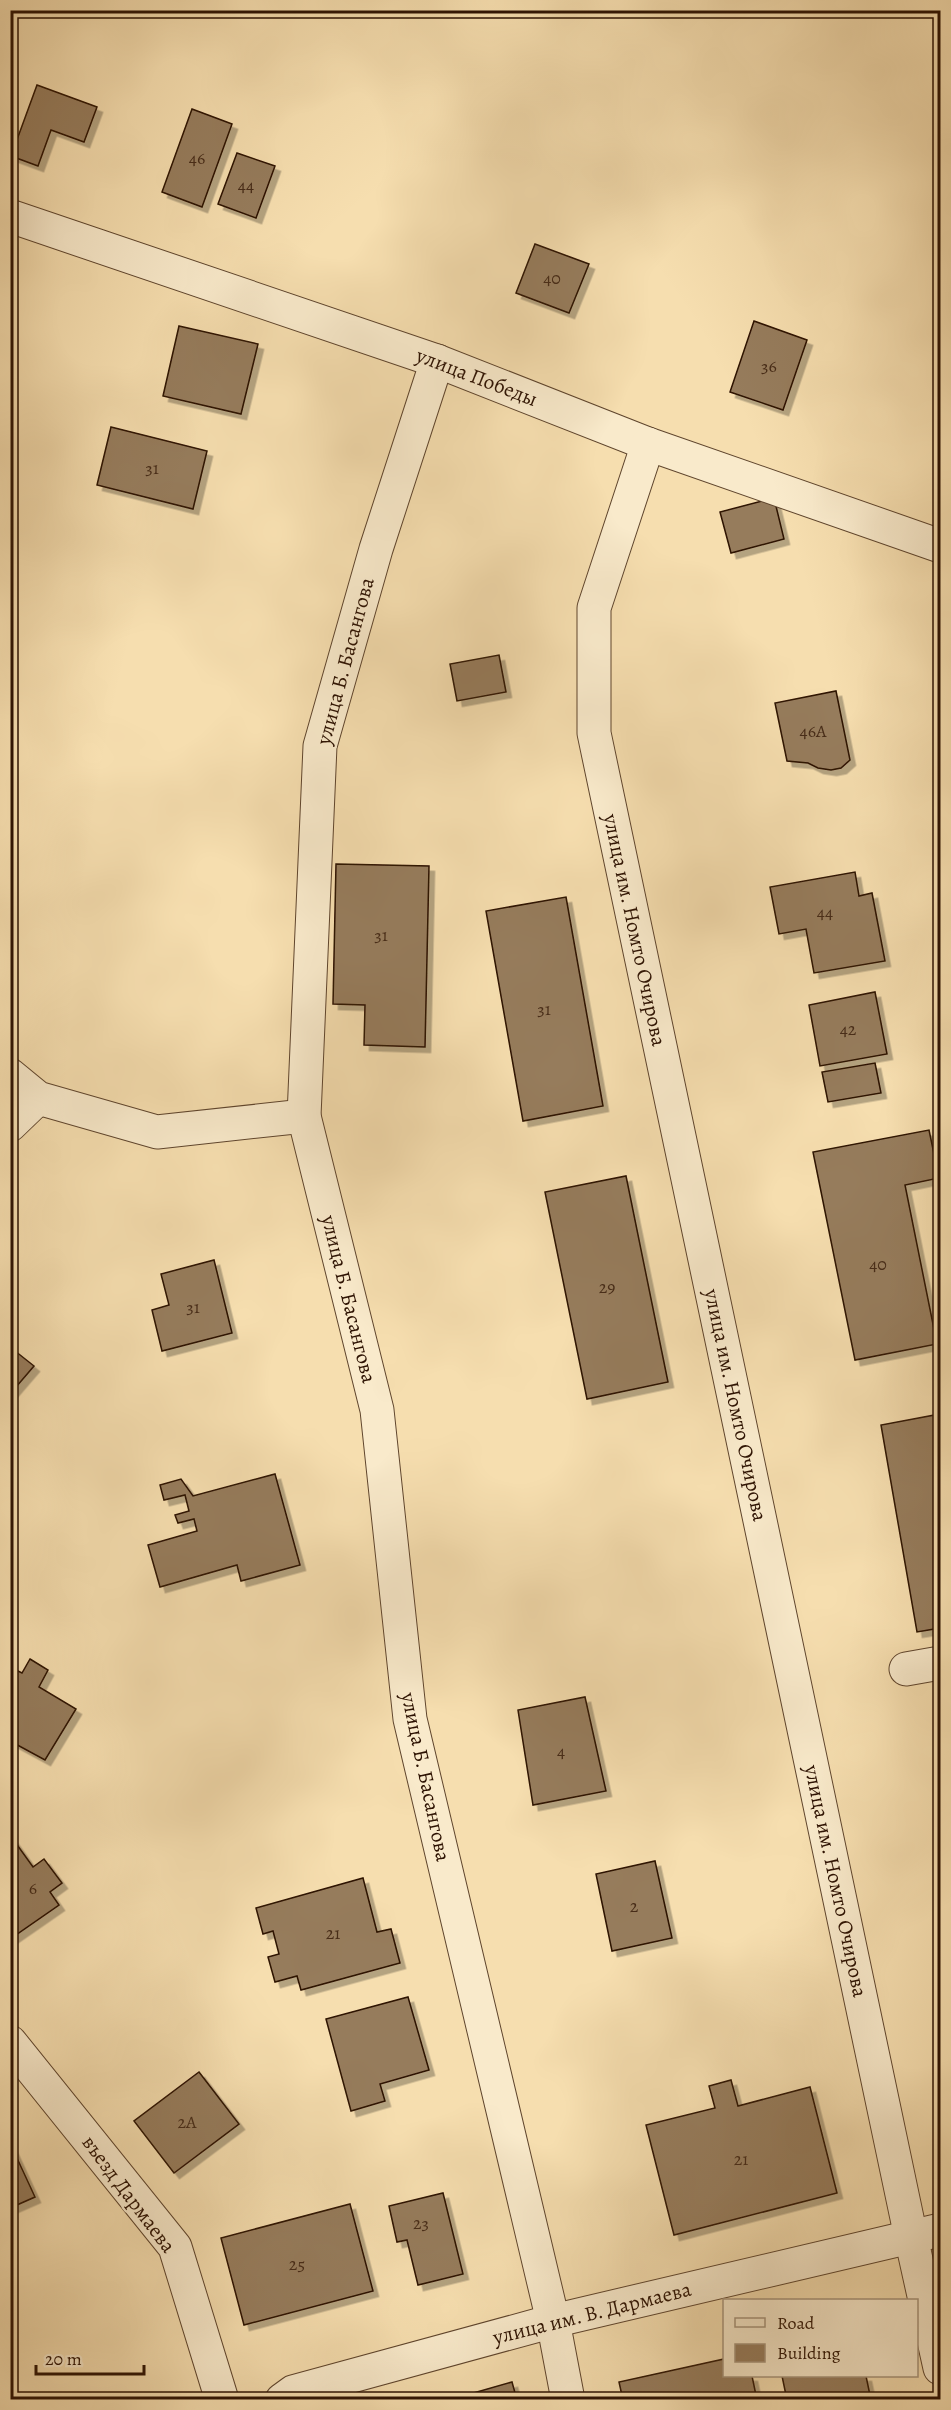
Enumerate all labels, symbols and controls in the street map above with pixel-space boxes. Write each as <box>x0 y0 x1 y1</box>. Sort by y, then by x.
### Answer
house number: 46 <box>189 146 205 170</box>
house number: 44 <box>238 173 254 197</box>
house number: 40 <box>543 266 561 290</box>
street label: улица Победы <box>411 341 542 413</box>
house number: 36 <box>761 354 777 378</box>
house number: 31 <box>145 456 159 480</box>
street label: улица Б. Басангова <box>309 574 381 749</box>
house number: 46А <box>800 719 827 743</box>
street label: улица им. Номто Очирова <box>596 810 673 1049</box>
house number: 44 <box>817 900 833 924</box>
house number: 31 <box>374 923 388 947</box>
house number: 31 <box>537 997 551 1021</box>
house number: 42 <box>840 1017 857 1041</box>
street label: улица Б. Басангова <box>314 1211 383 1386</box>
house number: 40 <box>869 1252 887 1276</box>
house number: 29 <box>599 1275 615 1299</box>
street label: улица им. Номто Очирова <box>697 1285 774 1524</box>
house number: 31 <box>186 1295 200 1319</box>
street label: улица Б. Басангова <box>394 1689 458 1864</box>
house number: 4 <box>557 1739 565 1763</box>
street label: улица им. Номто Очирова <box>797 1761 874 2000</box>
house number: 6 <box>29 1876 37 1900</box>
house number: 2 <box>630 1894 639 1918</box>
house number: 21 <box>326 1921 340 1945</box>
house number: 2А <box>177 2110 197 2134</box>
street label: въезд Дармаева <box>76 2129 183 2259</box>
house number: 21 <box>734 2147 748 2171</box>
house number: 23 <box>413 2211 429 2235</box>
house number: 25 <box>289 2252 305 2276</box>
street label: улица им. В. Дармаева <box>489 2275 694 2351</box>
legend <box>723 2299 918 2377</box>
text: Road <box>777 2311 815 2335</box>
scale bar <box>36 2338 144 2376</box>
text: Building <box>777 2341 841 2365</box>
text: 20 m <box>45 2347 82 2371</box>

